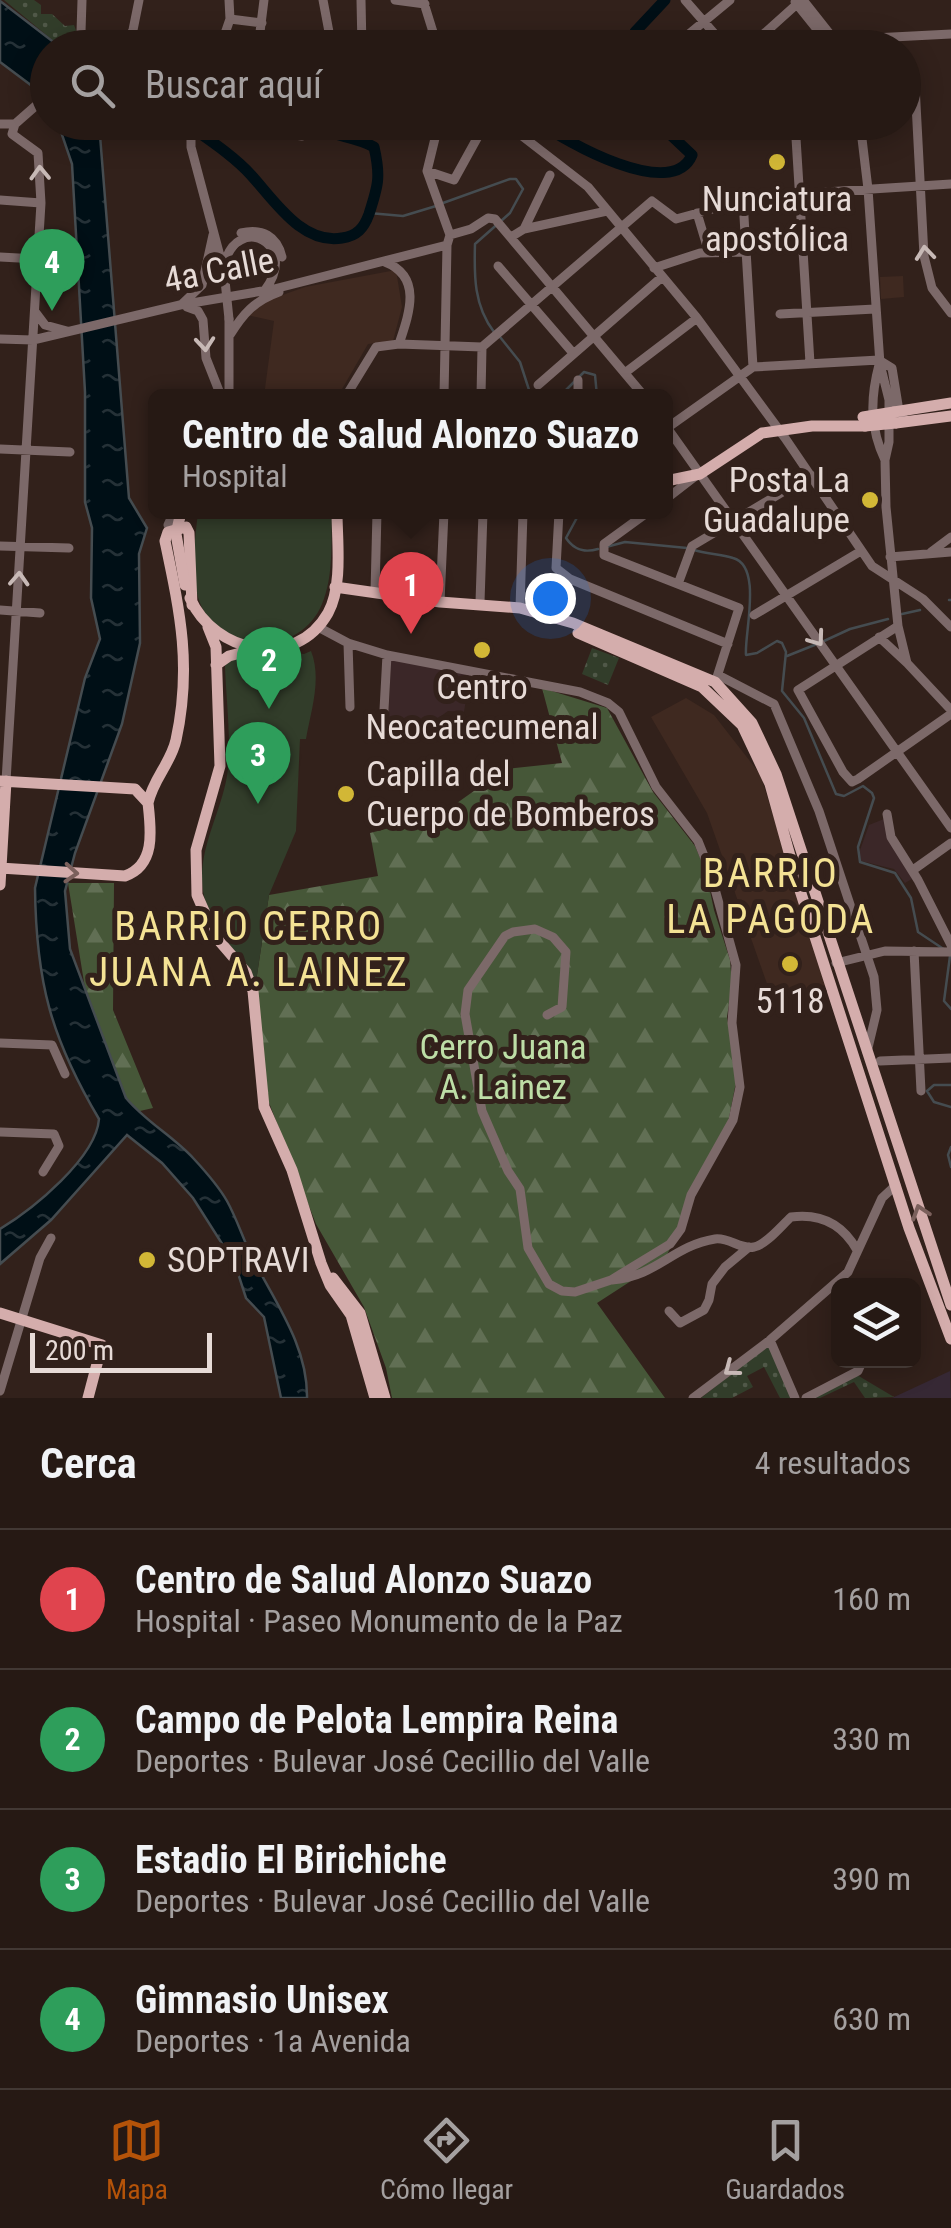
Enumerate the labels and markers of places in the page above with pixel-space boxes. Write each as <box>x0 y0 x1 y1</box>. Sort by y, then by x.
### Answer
marker: Nunciatura apostólica <box>766 151 788 173</box>
place label: Nunciatura apostólica <box>702 179 852 260</box>
pin: 4 <box>20 228 84 311</box>
place label: Posta La Guadalupe <box>703 460 850 541</box>
marker: Posta La Guadalupe <box>859 489 881 511</box>
pin: 1 <box>378 552 444 634</box>
pin: 2 <box>236 626 302 709</box>
marker: Centro Neocatecumenal <box>471 639 493 661</box>
place label: Centro Neocatecumenal <box>366 667 598 748</box>
pin: 3 <box>226 722 290 804</box>
place label: Capilla del Cuerpo de Bomberos <box>366 754 655 835</box>
marker: Capilla del Cuerpo de Bomberos <box>335 783 357 805</box>
marker: 5118 <box>779 953 801 975</box>
place label: 5118 <box>755 981 825 1022</box>
place label: SOPTRAVI <box>167 1240 309 1281</box>
marker: SOPTRAVI <box>136 1249 158 1271</box>

